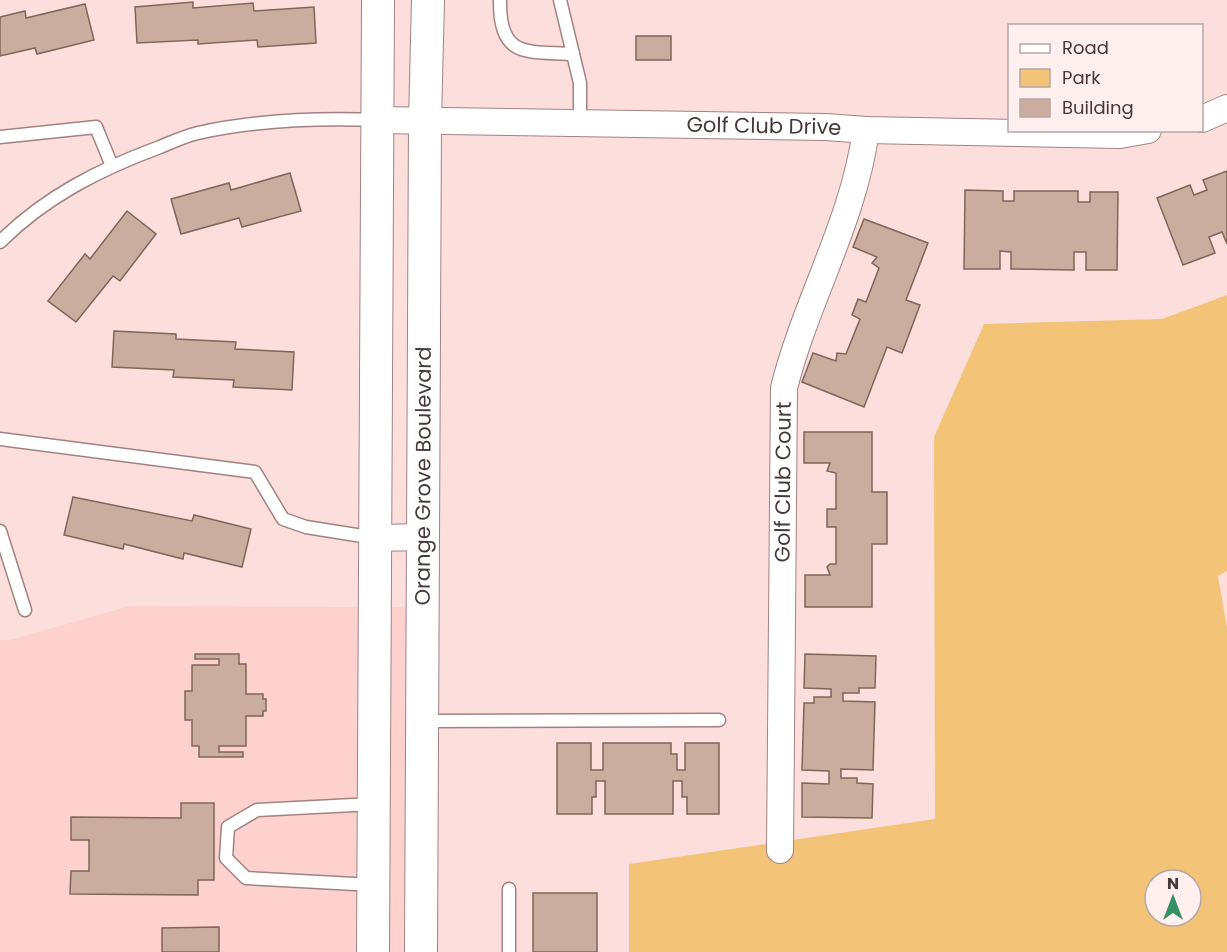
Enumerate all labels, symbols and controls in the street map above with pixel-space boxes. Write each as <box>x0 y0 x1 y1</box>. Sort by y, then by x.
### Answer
legend <box>1008 24 1203 132</box>
text: Road <box>1062 35 1109 60</box>
text: Park <box>1062 65 1101 90</box>
text: Building <box>1062 95 1134 120</box>
street label: Golf Club Drive <box>686 110 842 142</box>
street label: Orange Grove Boulevard <box>408 346 438 606</box>
street label: Golf Club Court <box>767 401 798 563</box>
north arrow <box>1143 868 1203 928</box>
text: N <box>1167 872 1179 895</box>

